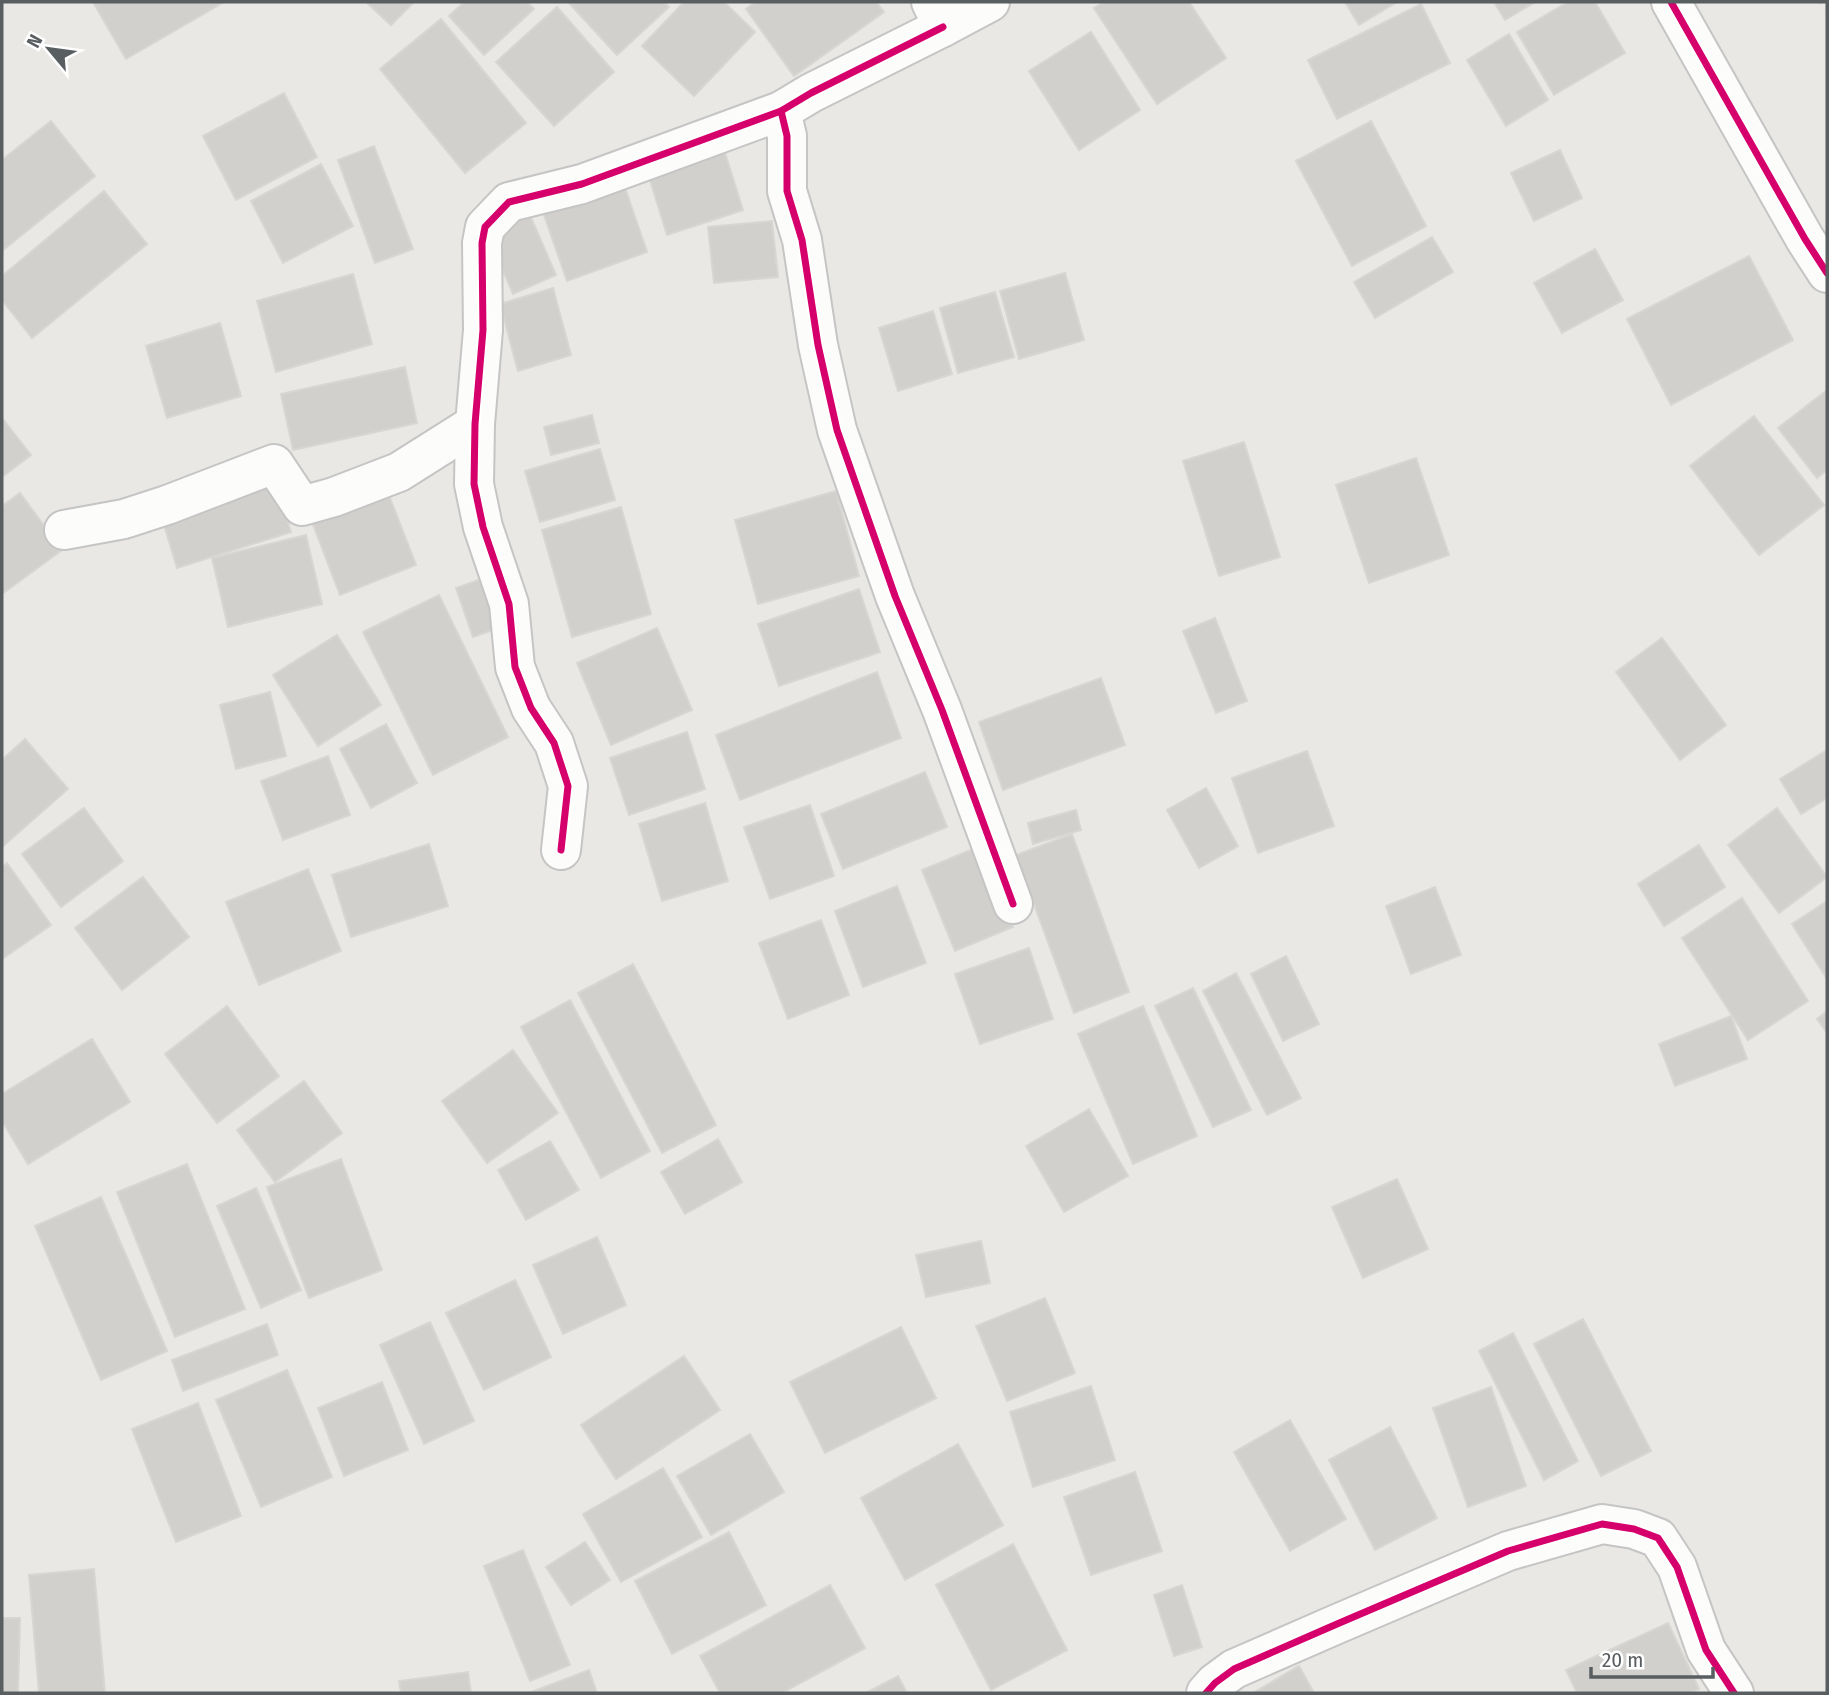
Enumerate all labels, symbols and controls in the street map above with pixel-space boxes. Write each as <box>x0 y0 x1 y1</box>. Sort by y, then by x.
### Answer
north arrow <box>14 14 84 84</box>
text: N <box>22 30 47 52</box>
scale bar <box>1591 1636 1714 1680</box>
text: 20 m <box>1602 1647 1643 1673</box>

